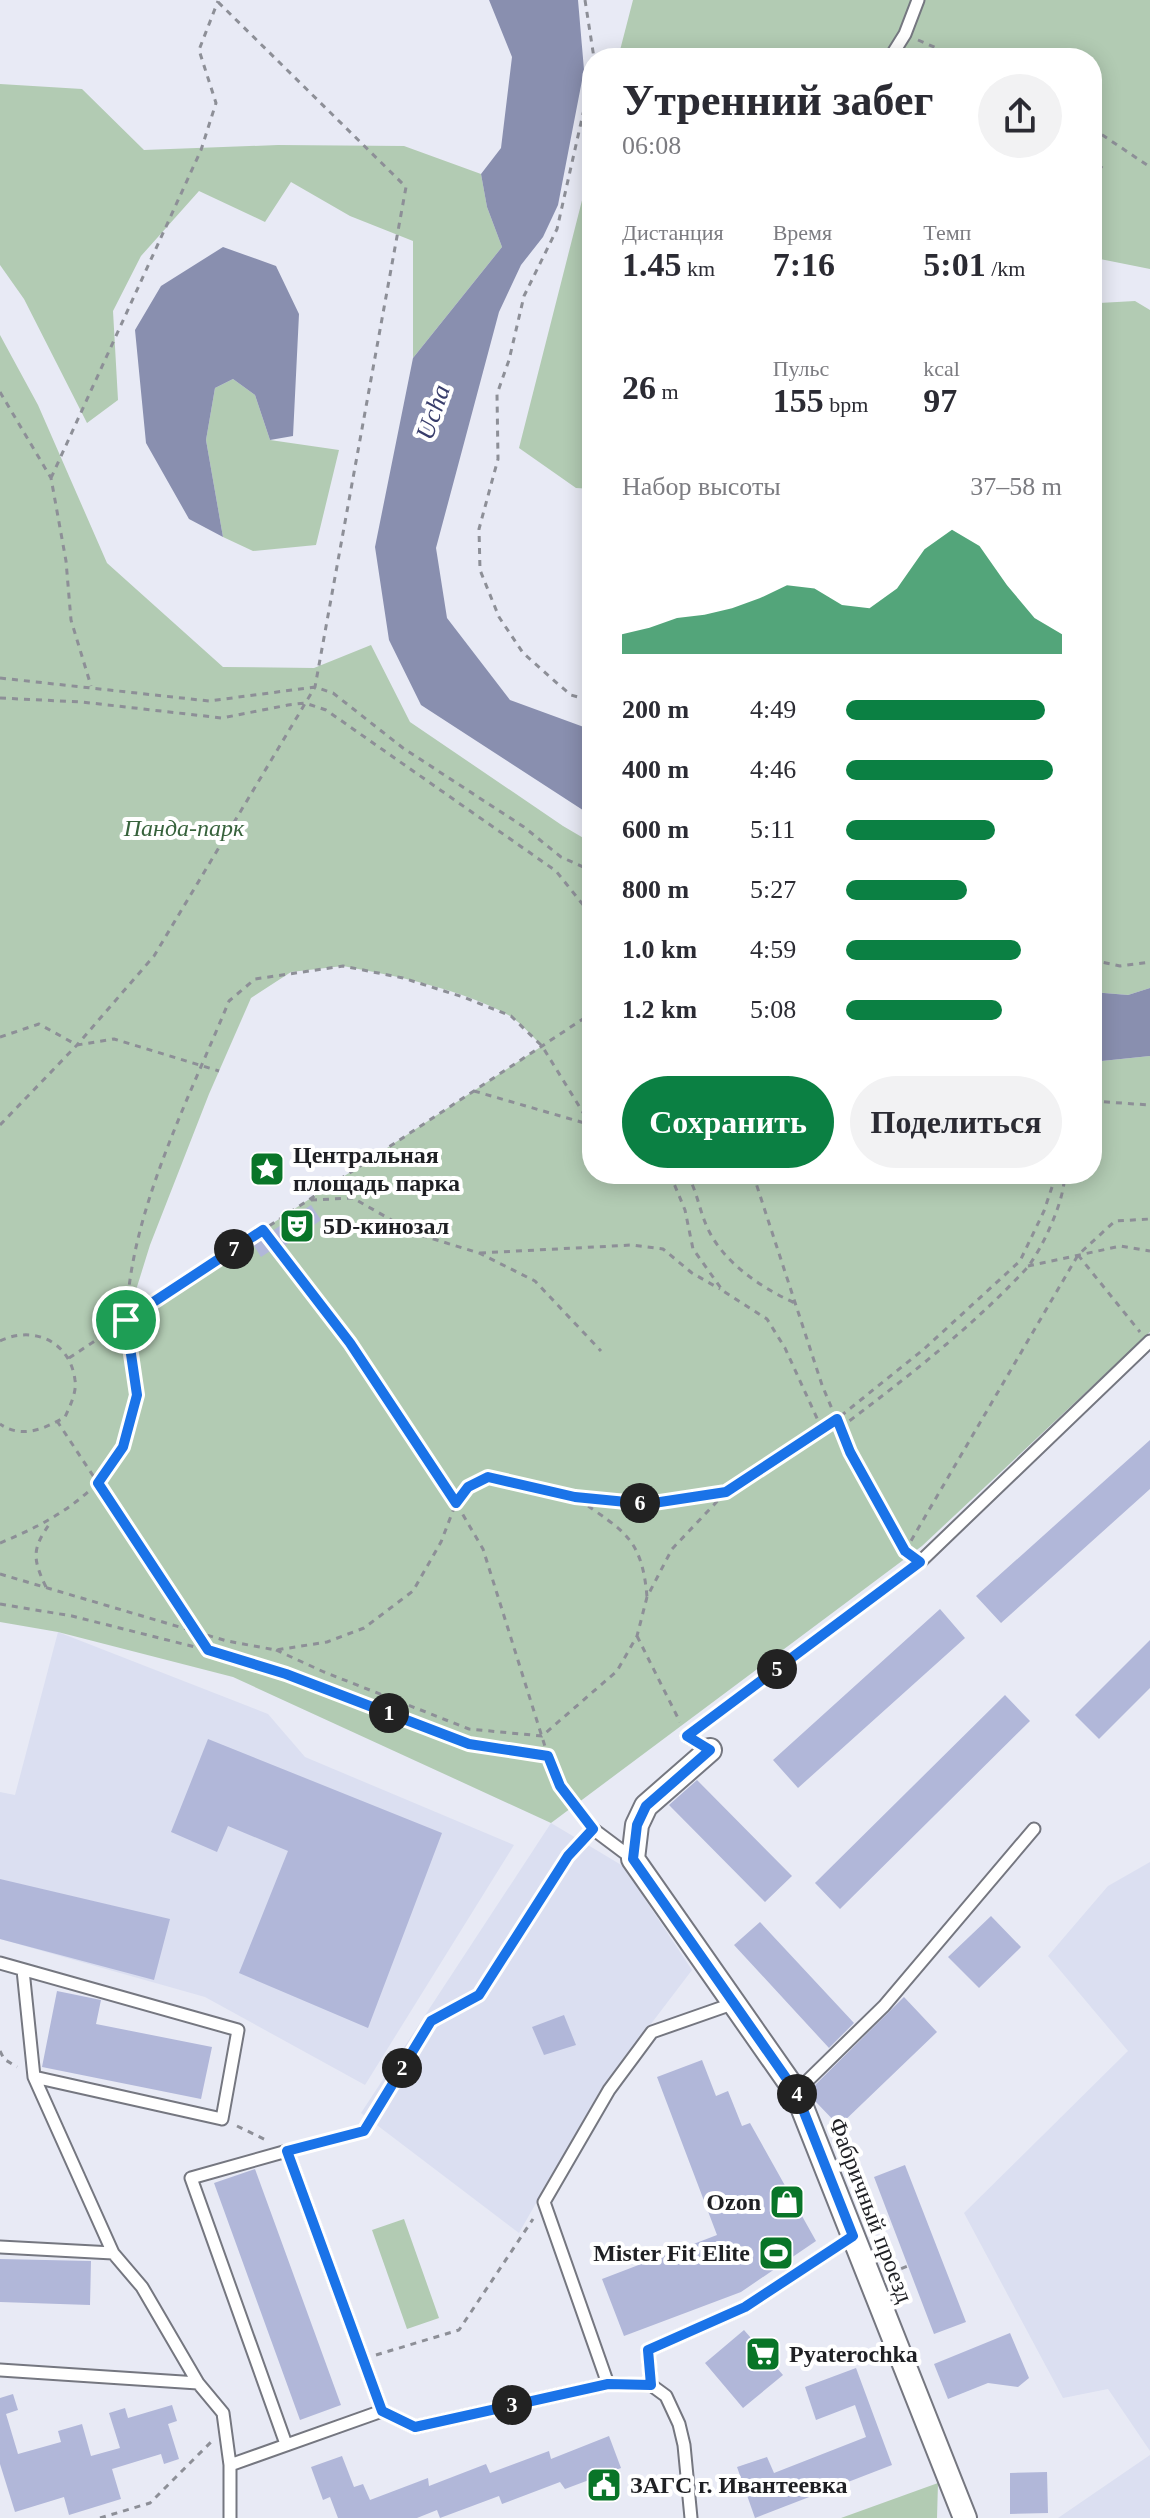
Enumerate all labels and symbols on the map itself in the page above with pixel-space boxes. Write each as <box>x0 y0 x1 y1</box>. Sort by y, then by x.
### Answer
water label: Ucha <box>410 381 456 443</box>
park label: Панда-парк <box>123 815 245 841</box>
place label: Центральная площадь парка <box>293 1142 460 1196</box>
place icon: Центральная площадь парка <box>248 1150 286 1188</box>
theatre icon: 5D-кинозал <box>278 1207 316 1245</box>
place label: 5D-кинозал <box>323 1213 449 1239</box>
pin: 7 <box>214 1229 254 1269</box>
pin <box>92 1286 160 1354</box>
pin: 6 <box>620 1483 660 1523</box>
pin: 5 <box>757 1649 797 1689</box>
pin: 1 <box>369 1693 409 1733</box>
pin: 2 <box>382 2048 422 2088</box>
pin: 4 <box>777 2074 817 2114</box>
street label: Фабричный проезд <box>824 2114 918 2306</box>
shop icon: Ozon <box>768 2183 806 2221</box>
place label: Ozon <box>706 2189 761 2215</box>
sports icon: Mister Fit Elite <box>757 2234 795 2272</box>
place label: Mister Fit Elite <box>593 2240 750 2266</box>
supermarket icon: Pyaterochka <box>744 2335 782 2373</box>
place label: Pyaterochka <box>789 2341 918 2367</box>
pin: 3 <box>492 2385 532 2425</box>
public building icon: ЗАГС г. Ивантеевка <box>585 2466 623 2504</box>
place label: ЗАГС г. Ивантеевка <box>630 2472 847 2498</box>

